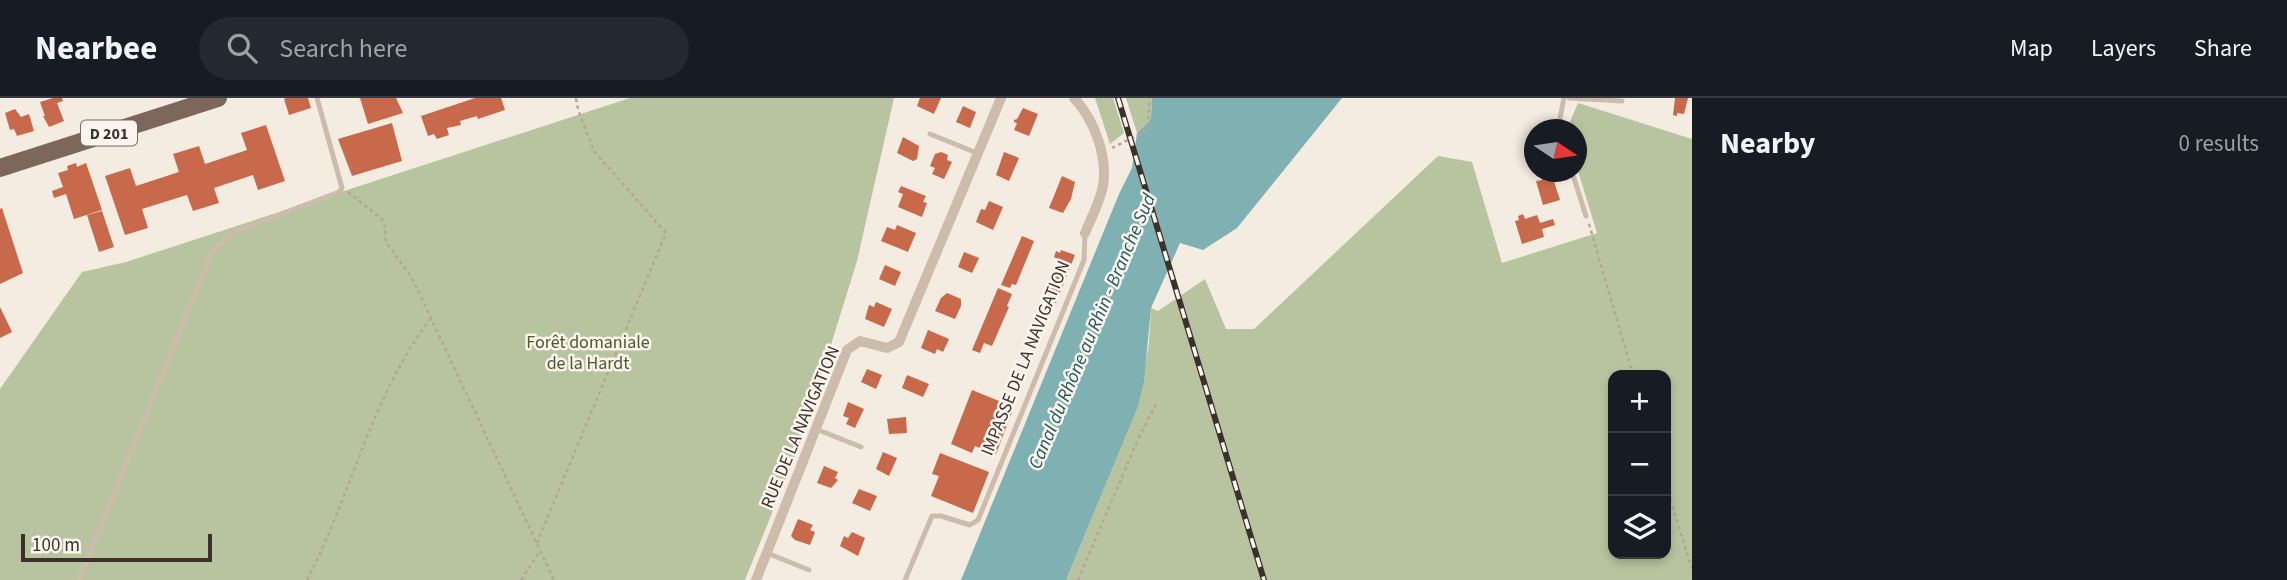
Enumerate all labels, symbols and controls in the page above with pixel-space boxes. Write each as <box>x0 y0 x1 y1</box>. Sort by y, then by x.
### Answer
search box <box>199 17 689 80</box>
text: Nearbee <box>35 25 157 72</box>
icon: search <box>223 29 261 67</box>
text: Search here <box>279 30 407 67</box>
text: Map <box>2010 31 2053 66</box>
text: Layers <box>2091 31 2156 66</box>
text: Share <box>2194 31 2252 66</box>
north arrow <box>1524 119 1587 182</box>
road number: D 201 <box>81 120 137 146</box>
text: Nearby <box>1720 122 1815 165</box>
text: 0 results <box>2179 127 2259 160</box>
water label: Canal du Rhône au Rhin - Branche Sud <box>1022 189 1163 473</box>
street label: IMPASSE DE LA NAVIGATION <box>975 257 1076 459</box>
park label: Forêt domaniale de la Hardt <box>526 330 650 376</box>
street label: RUE DE LA NAVIGATION <box>755 342 846 512</box>
map controls <box>1608 370 1671 559</box>
button: + <box>1608 370 1671 433</box>
button: − <box>1608 433 1671 496</box>
button: layers <box>1608 496 1671 559</box>
scale bar <box>21 531 212 563</box>
text: 100 m <box>32 532 80 559</box>

